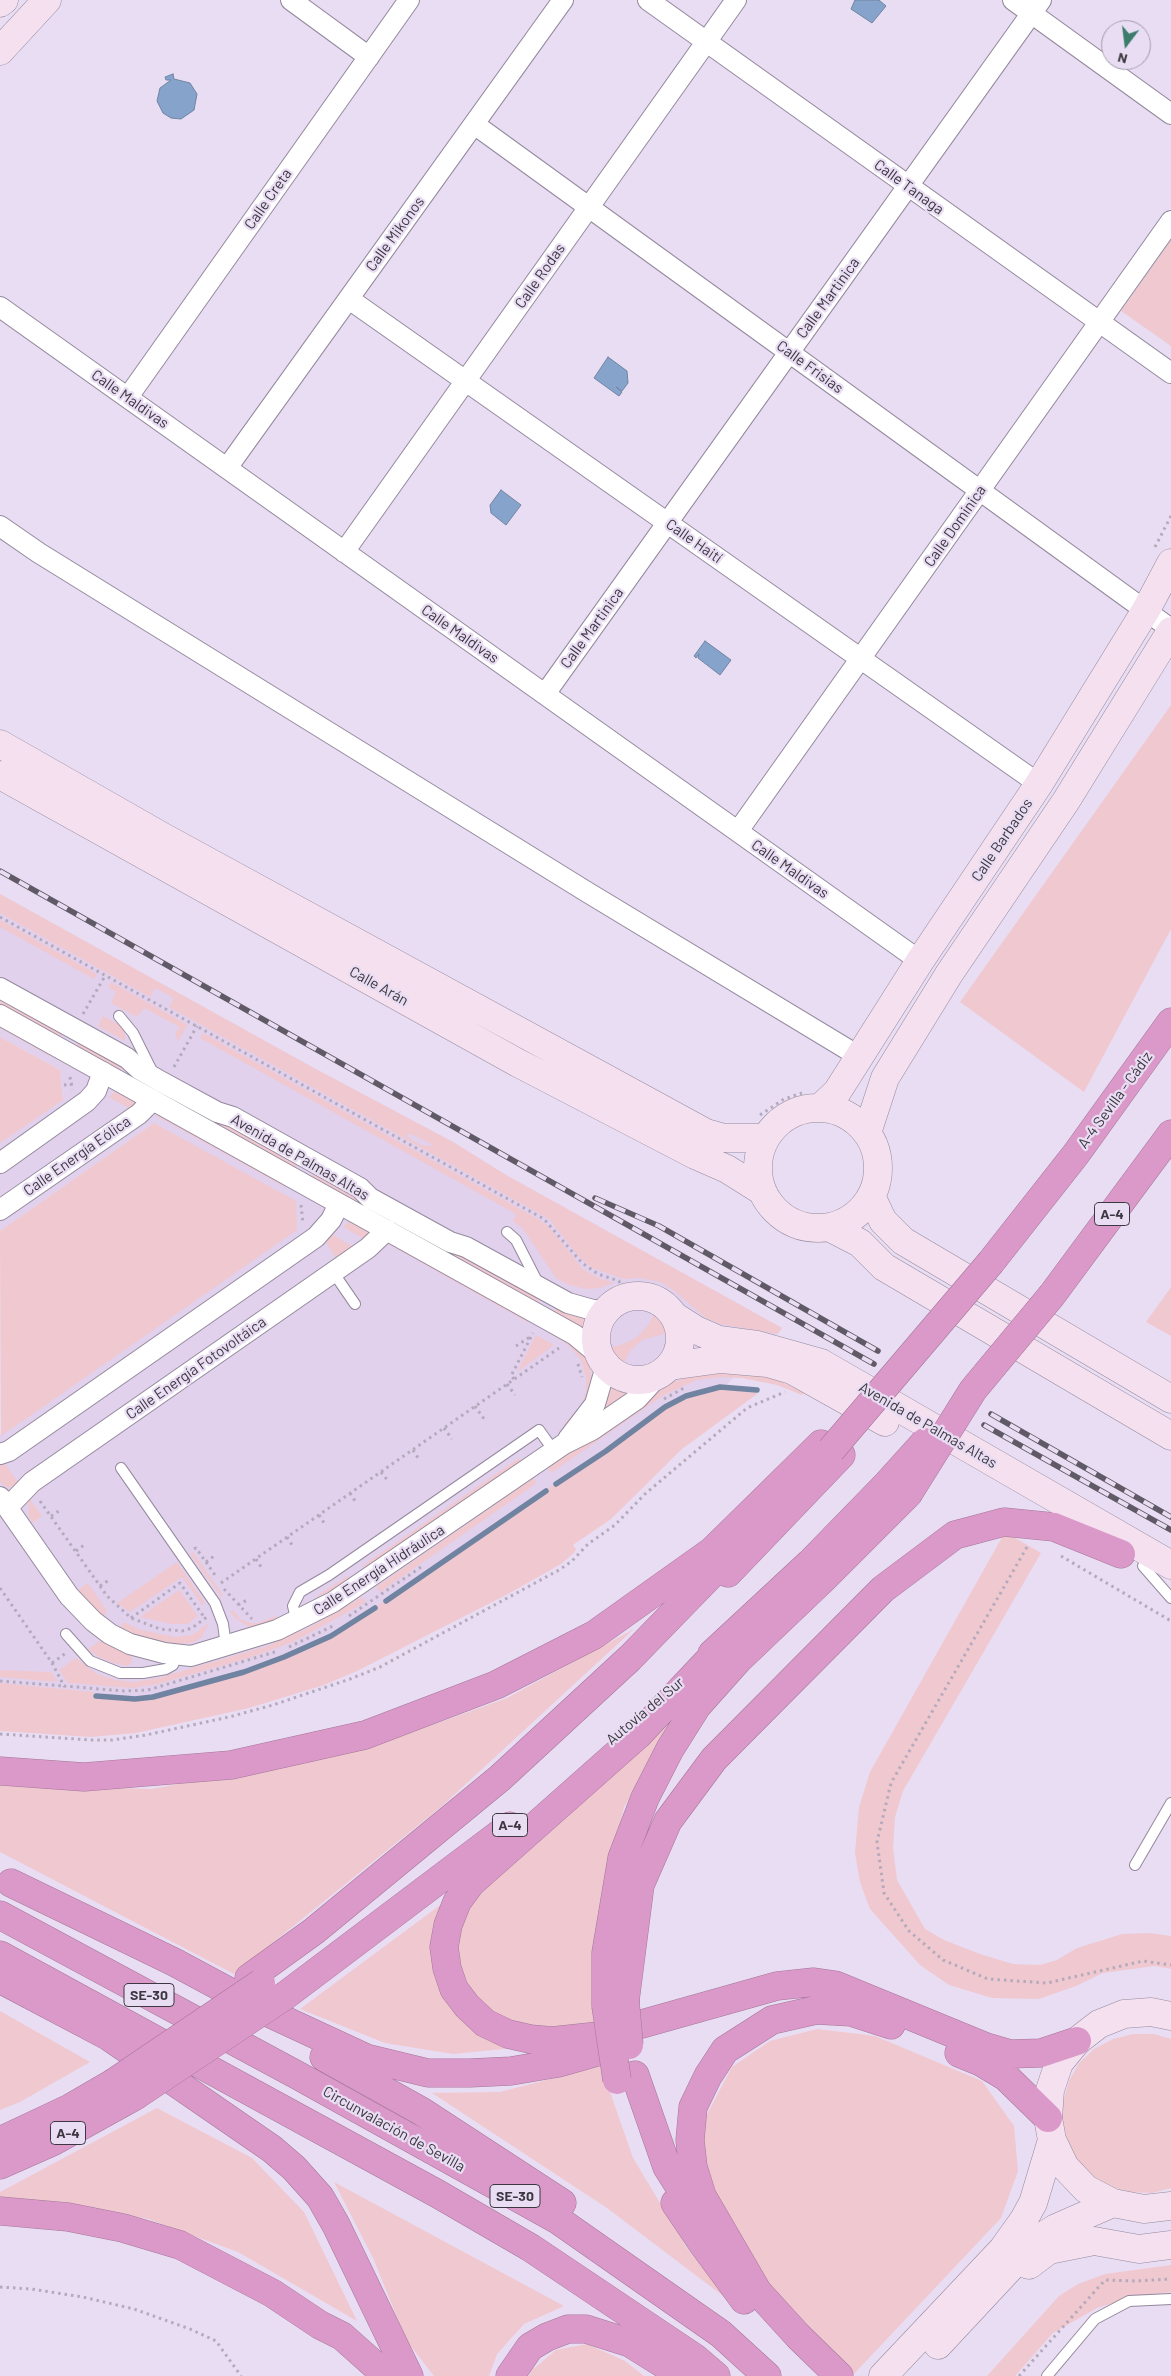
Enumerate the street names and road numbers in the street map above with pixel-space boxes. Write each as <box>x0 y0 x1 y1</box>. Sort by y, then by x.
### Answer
street label: Calle Tanaga <box>871 156 947 218</box>
street label: Calle Creta <box>241 165 295 233</box>
street label: Calle Mikonos <box>362 193 428 275</box>
street label: Calle Rodas <box>511 240 569 312</box>
street label: Calle Martinica <box>793 254 863 342</box>
street label: Calle Frisias <box>773 337 847 397</box>
street label: Calle Maldivas <box>88 366 172 432</box>
street label: Calle Dominica <box>920 482 990 570</box>
street label: Calle Haití <box>662 515 726 567</box>
street label: Calle Martinica <box>557 584 627 672</box>
street label: Calle Maldivas <box>418 601 502 667</box>
street label: Calle Barbados <box>968 795 1036 885</box>
street label: Calle Maldivas <box>748 836 832 902</box>
street label: Calle Arán <box>346 962 412 1010</box>
street label: A-4 Sevilla - Cádiz <box>1074 1048 1156 1152</box>
street label: Avenida de Palmas Altas <box>228 1110 372 1204</box>
street label: Calle Energía Eólica <box>20 1112 134 1200</box>
road number: A-4 <box>1094 1202 1130 1226</box>
street label: Calle Energía Fotovoltáica <box>123 1313 269 1423</box>
street label: Avenida de Palmas Altas <box>856 1378 1000 1472</box>
street label: Calle Energía Hidráulica <box>310 1521 448 1619</box>
street label: Autovía del Sur <box>602 1673 688 1749</box>
road number: A-4 <box>492 1814 528 1836</box>
road number: SE-30 <box>124 1984 174 2006</box>
street label: Circunvalación de Sevilla <box>320 2082 468 2176</box>
road number: A-4 <box>50 2122 86 2144</box>
road number: SE-30 <box>490 2184 540 2208</box>

